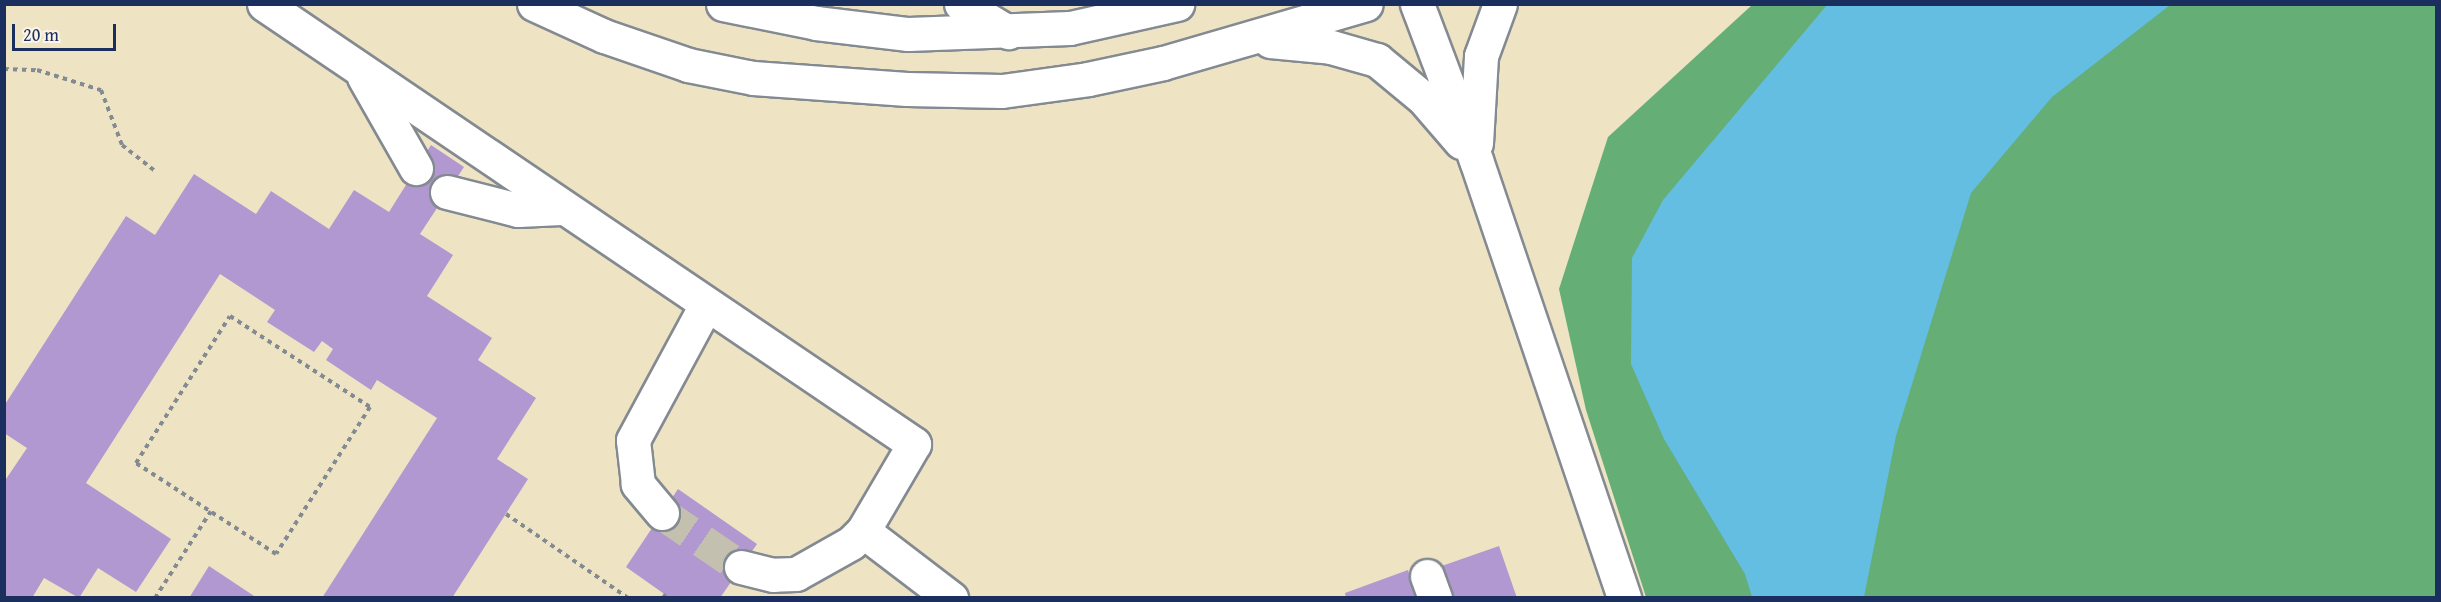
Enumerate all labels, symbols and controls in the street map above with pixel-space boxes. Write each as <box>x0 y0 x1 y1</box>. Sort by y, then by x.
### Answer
scale bar <box>15 12 118 50</box>
text: 20 m <box>23 21 59 48</box>

